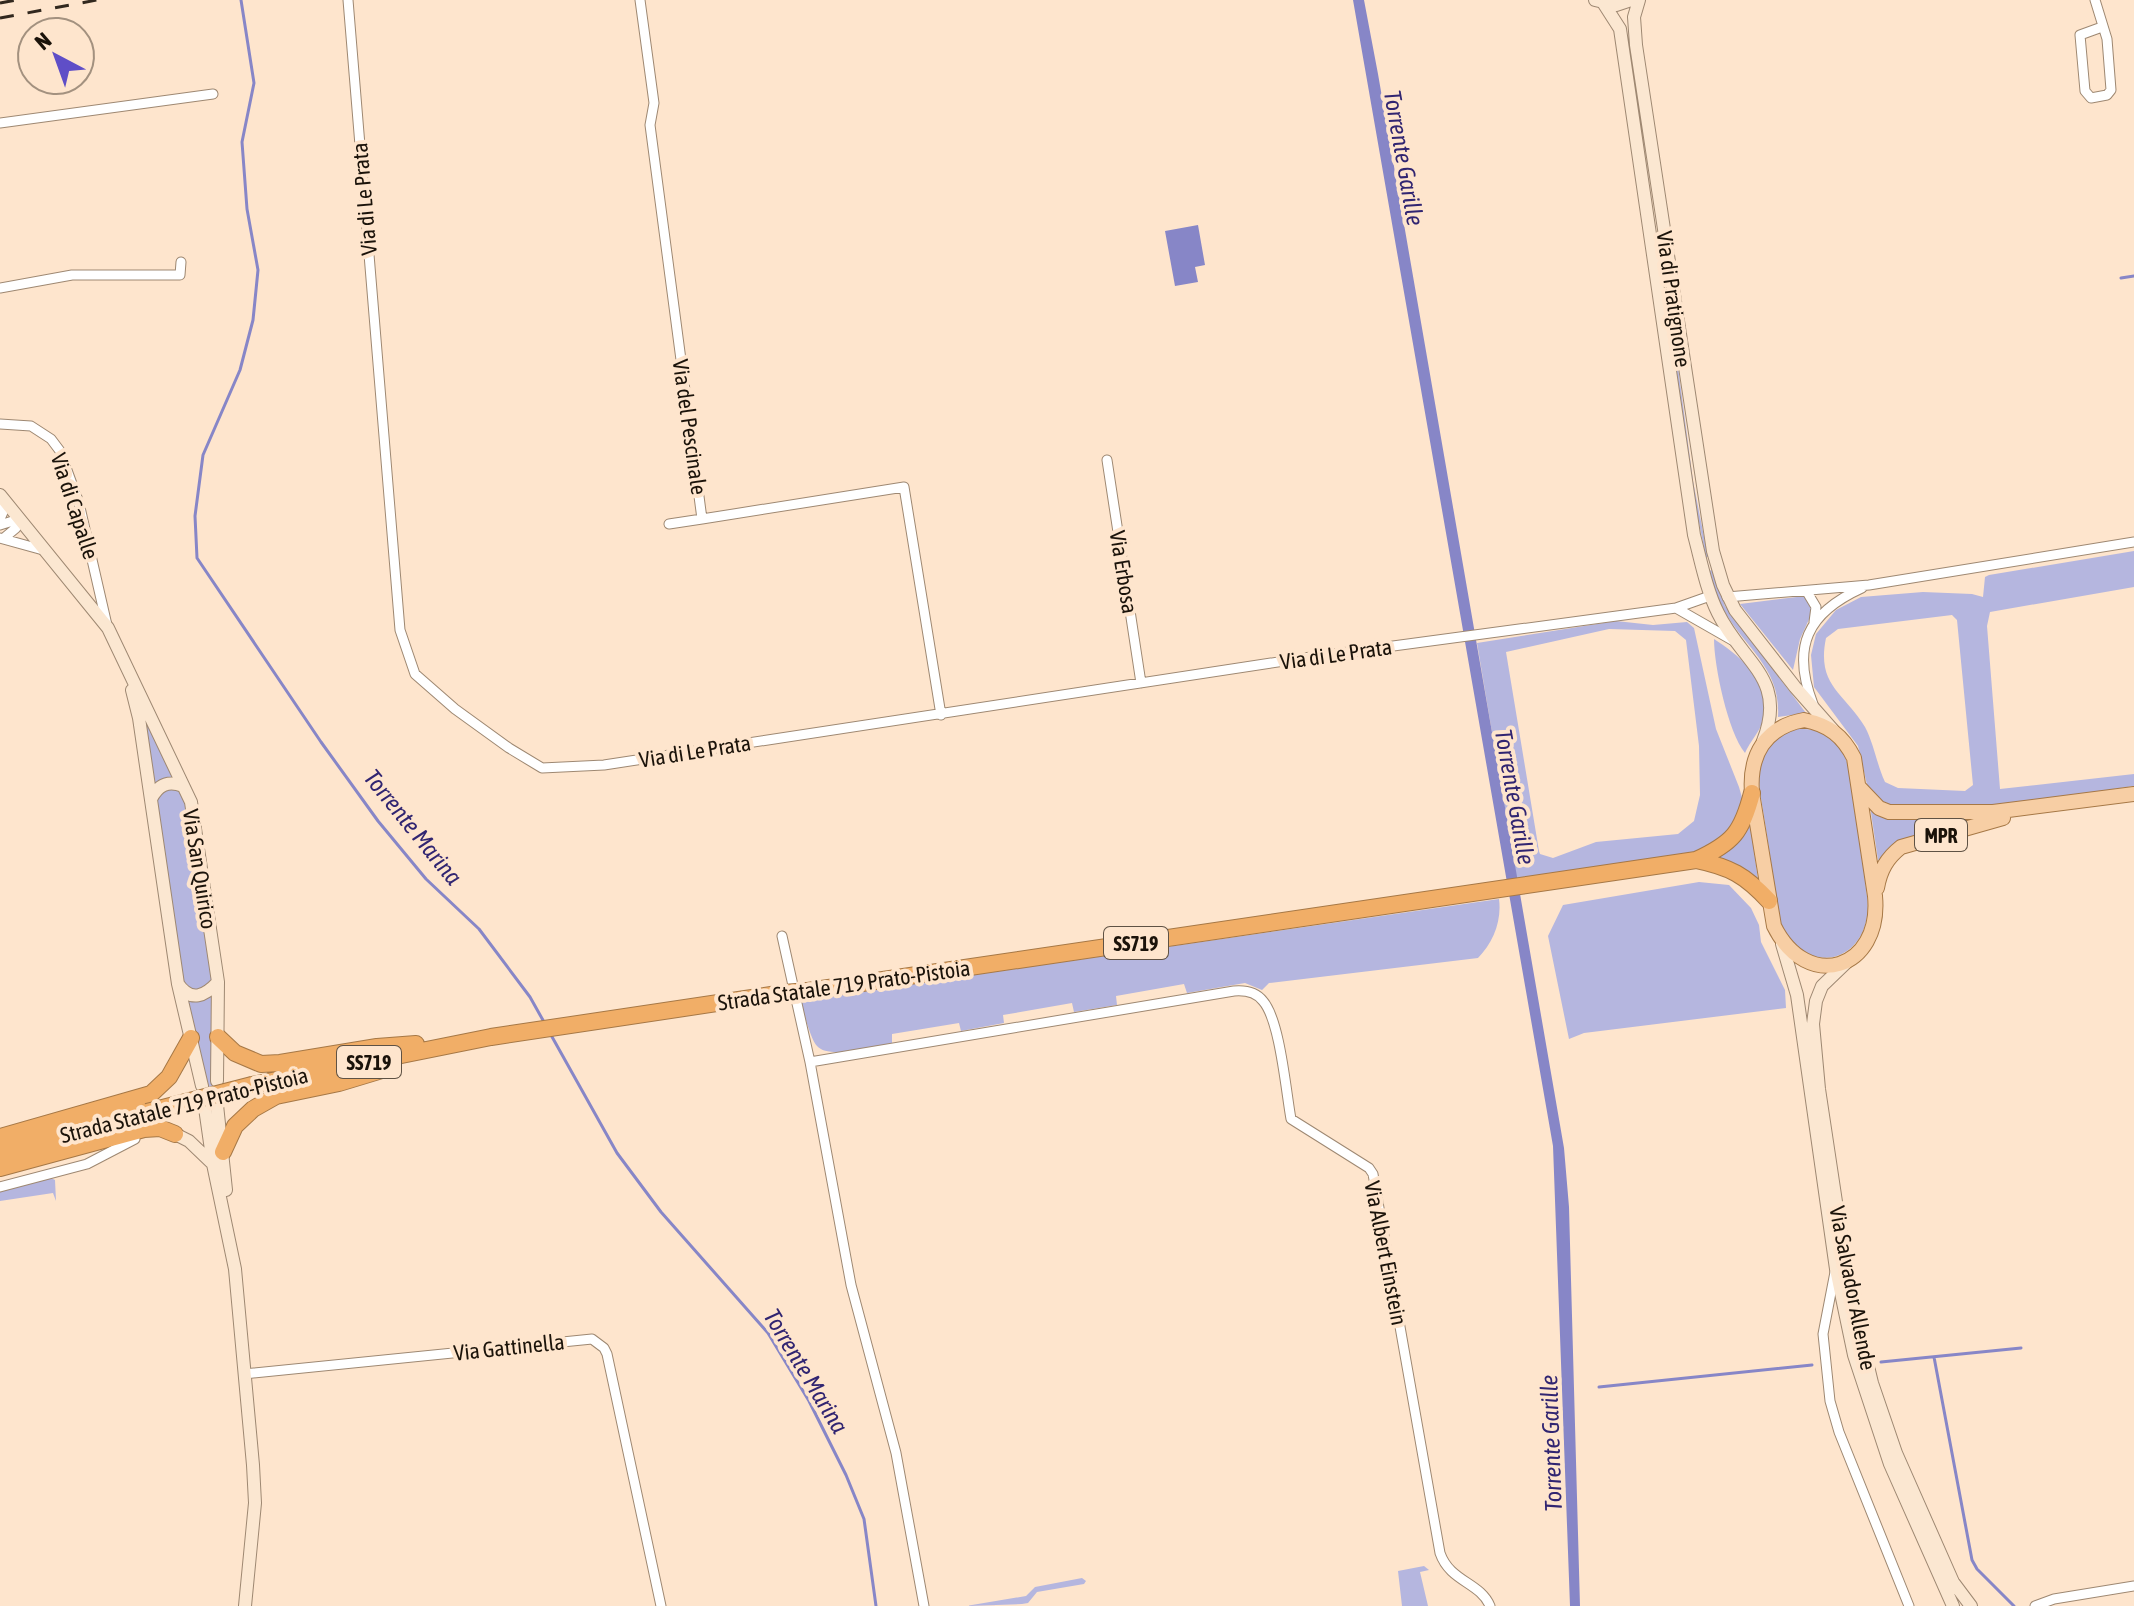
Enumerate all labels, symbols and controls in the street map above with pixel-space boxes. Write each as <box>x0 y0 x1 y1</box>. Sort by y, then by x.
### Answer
north arrow <box>16 16 96 96</box>
text: N <box>29 27 56 55</box>
water label: Torrente Garille <box>1379 88 1429 228</box>
street label: Via di Le Prata <box>346 142 382 256</box>
street label: Via di Pratignone <box>1652 229 1696 369</box>
street label: Via del Pescinale <box>668 358 712 496</box>
street label: Via di Capalle <box>46 450 104 562</box>
street label: Via Erbosa <box>1105 529 1143 615</box>
street label: Via di Le Prata <box>1278 633 1394 675</box>
water label: Torrente Garille <box>1490 727 1540 867</box>
street label: Via di Le Prata <box>637 729 753 773</box>
water label: Torrente Marina <box>359 764 467 890</box>
street label: Via San Quirico <box>178 807 222 931</box>
road number: MPR <box>1915 819 1967 851</box>
road number: SS719 <box>1104 927 1168 959</box>
street label: Strada Statale 719 Prato-Pistoia <box>716 954 972 1016</box>
road number: SS719 <box>337 1046 401 1078</box>
street label: Strada Statale 719 Prato-Pistoia <box>57 1062 311 1148</box>
street label: Via Albert Einstein <box>1359 1179 1413 1327</box>
street label: Via Salvador Allende <box>1824 1204 1882 1372</box>
water label: Torrente Marina <box>758 1304 854 1438</box>
street label: Via Gattinella <box>452 1328 566 1366</box>
water label: Torrente Garille <box>1535 1374 1567 1512</box>

